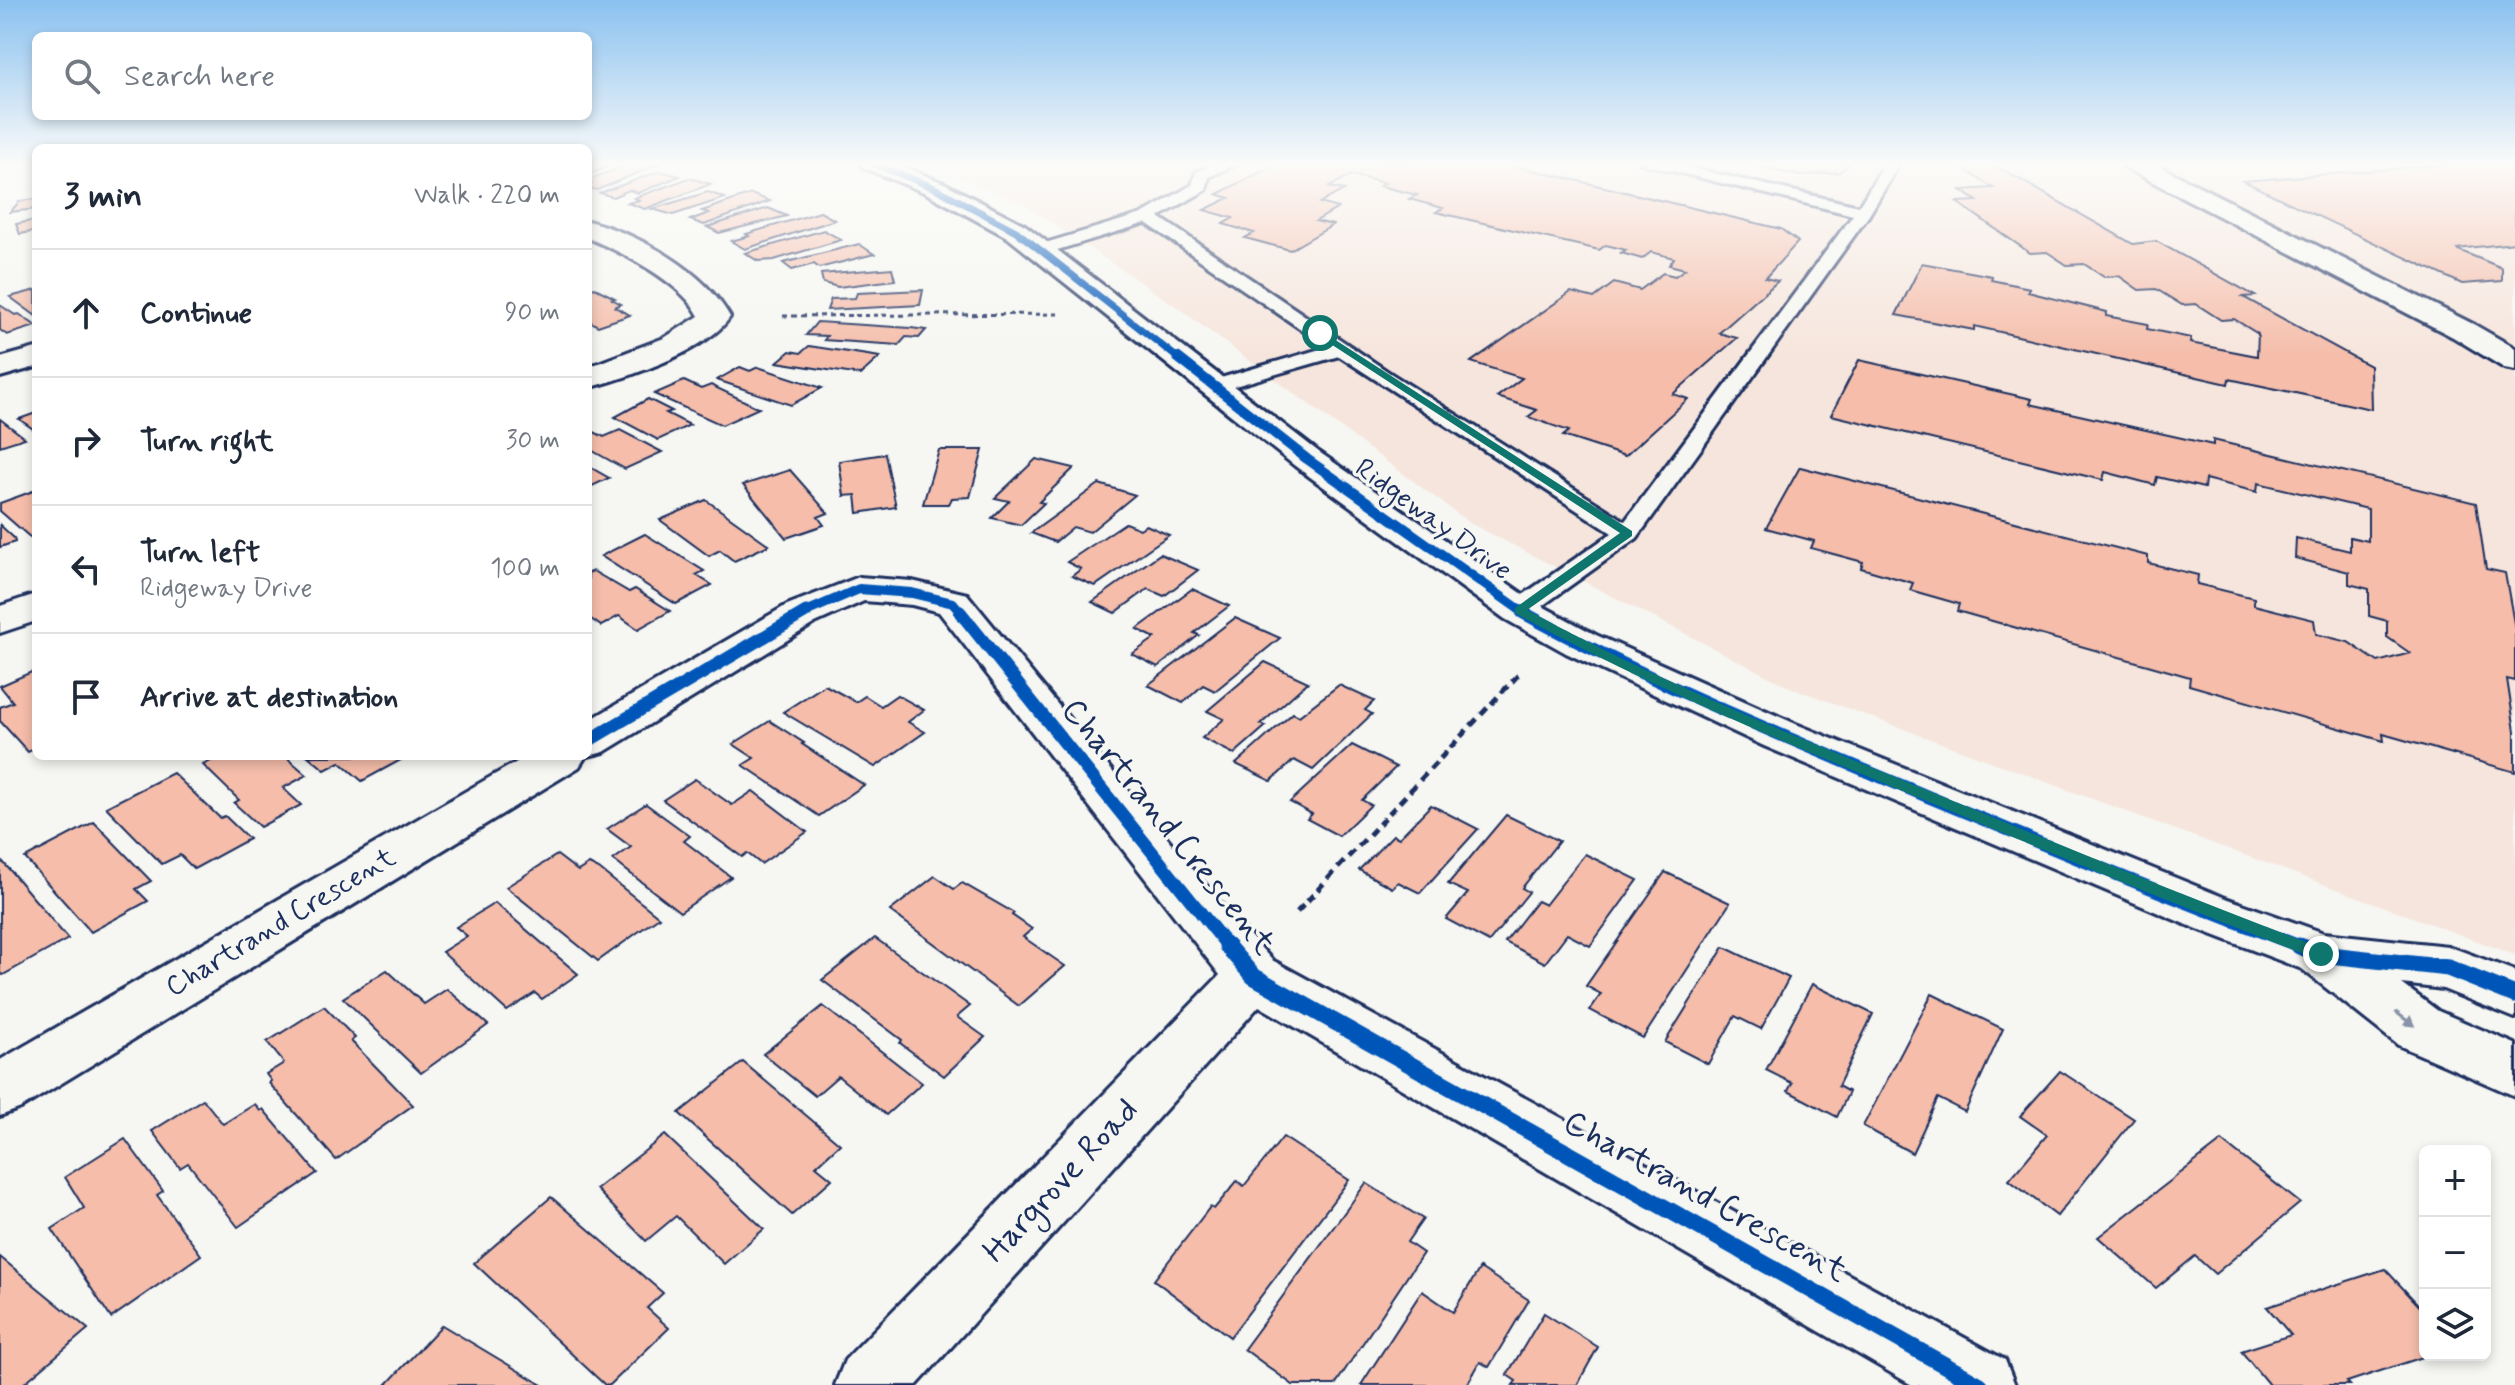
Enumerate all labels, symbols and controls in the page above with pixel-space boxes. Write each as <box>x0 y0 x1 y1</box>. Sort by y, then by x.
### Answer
search box <box>32 32 592 120</box>
icon: search <box>60 54 104 98</box>
text: Search here <box>124 57 275 96</box>
text: 3 min <box>64 174 142 219</box>
text: Walk · 220 m <box>414 179 560 213</box>
icon: ahead <box>64 291 108 335</box>
text: Continue <box>140 294 252 333</box>
text: 90 m <box>505 296 560 330</box>
route start <box>1302 315 1338 351</box>
icon: right <box>64 419 108 463</box>
text: Turn right <box>140 422 273 461</box>
text: 30 m <box>506 424 560 458</box>
street label: Ridgeway Drive <box>1346 450 1519 591</box>
text: Turn left <box>140 533 260 572</box>
icon: left <box>64 547 108 591</box>
text: 100 m <box>490 552 560 586</box>
text: Ridgeway Drive <box>140 572 312 606</box>
icon: arrive <box>64 675 108 719</box>
text: Arrive at destination <box>140 678 398 717</box>
street label: Chartrand Crescent <box>1050 689 1286 965</box>
street label: Chartrand Crescent <box>159 839 403 1006</box>
route end <box>2303 936 2339 972</box>
one-way arrow <box>2395 1010 2415 1026</box>
street label: Hargrove Road <box>973 1089 1150 1274</box>
street label: Chartrand Crescent <box>1555 1100 1855 1294</box>
map controls <box>2419 1145 2491 1361</box>
button: + <box>2419 1145 2491 1217</box>
button: − <box>2419 1217 2491 1289</box>
button: layers <box>2419 1289 2491 1361</box>

